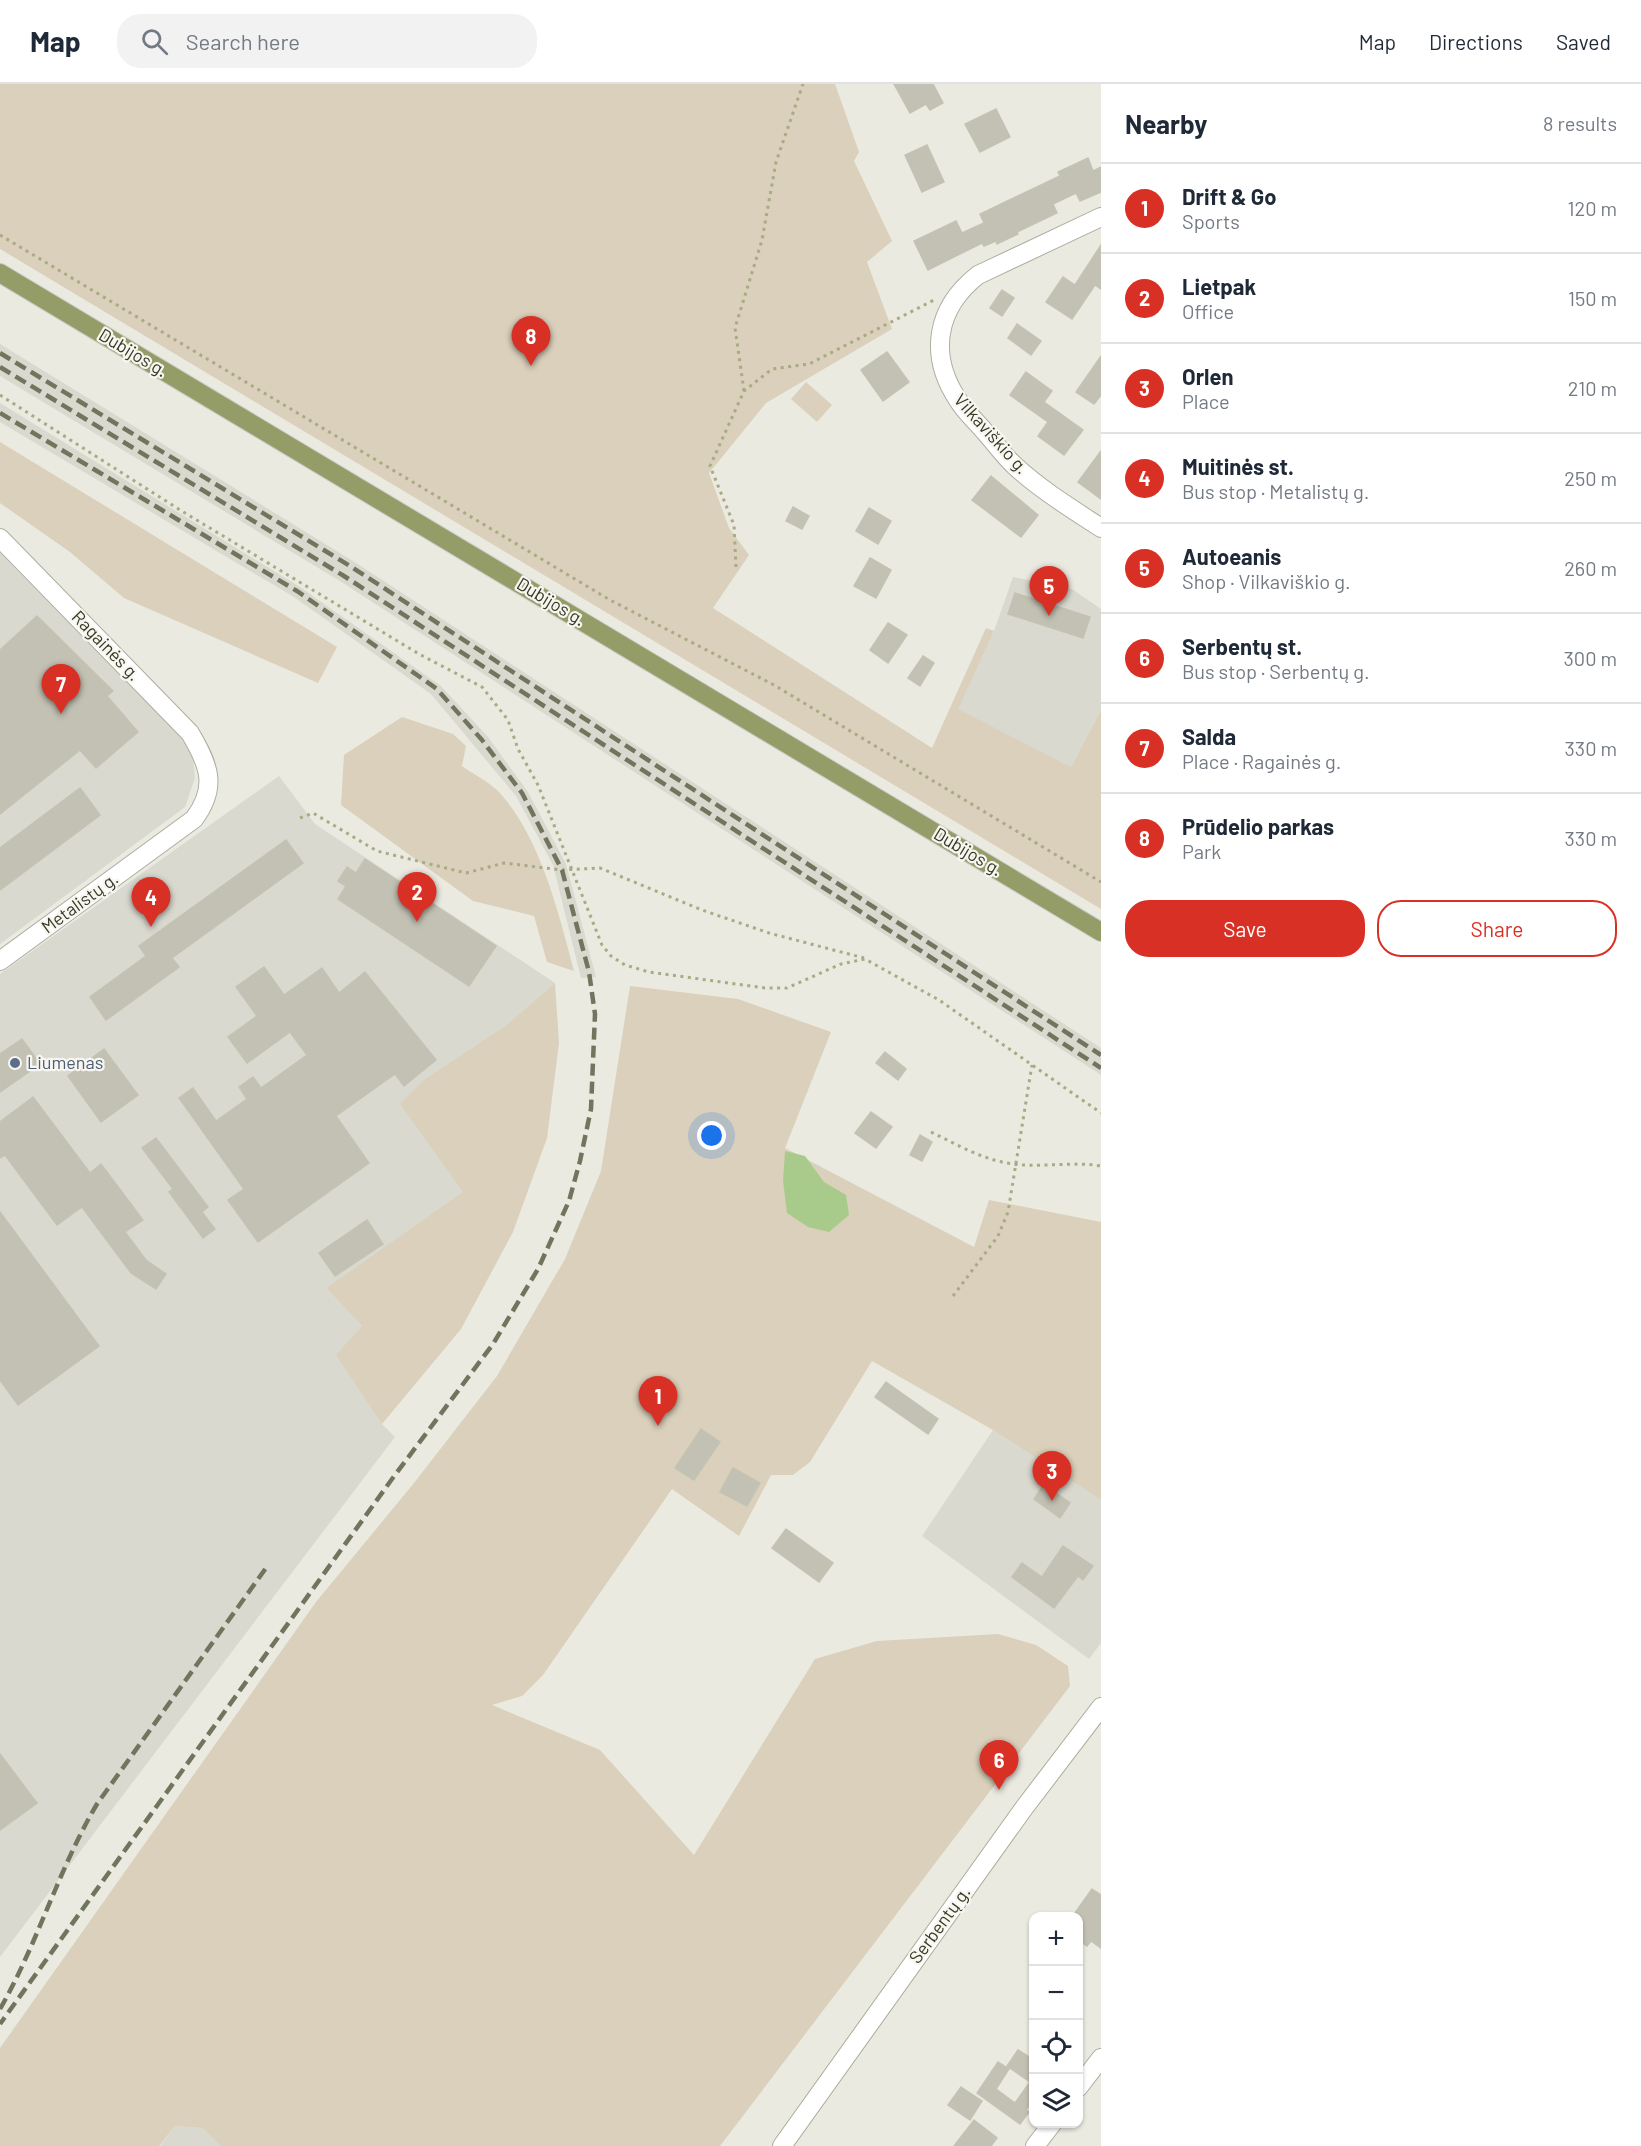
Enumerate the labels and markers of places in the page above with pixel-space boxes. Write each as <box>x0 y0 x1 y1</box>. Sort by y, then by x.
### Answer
pin: 8 <box>512 316 550 366</box>
pin: 5 <box>1030 566 1068 616</box>
pin: 7 <box>42 664 80 714</box>
pin: 2 <box>398 872 436 922</box>
pin: 4 <box>132 878 170 927</box>
place label: Liumenas <box>27 1051 103 1073</box>
marker: Liumenas <box>8 1056 22 1070</box>
pin: 1 <box>638 1376 678 1426</box>
pin: 3 <box>1032 1452 1072 1501</box>
pin: 6 <box>980 1740 1018 1790</box>

